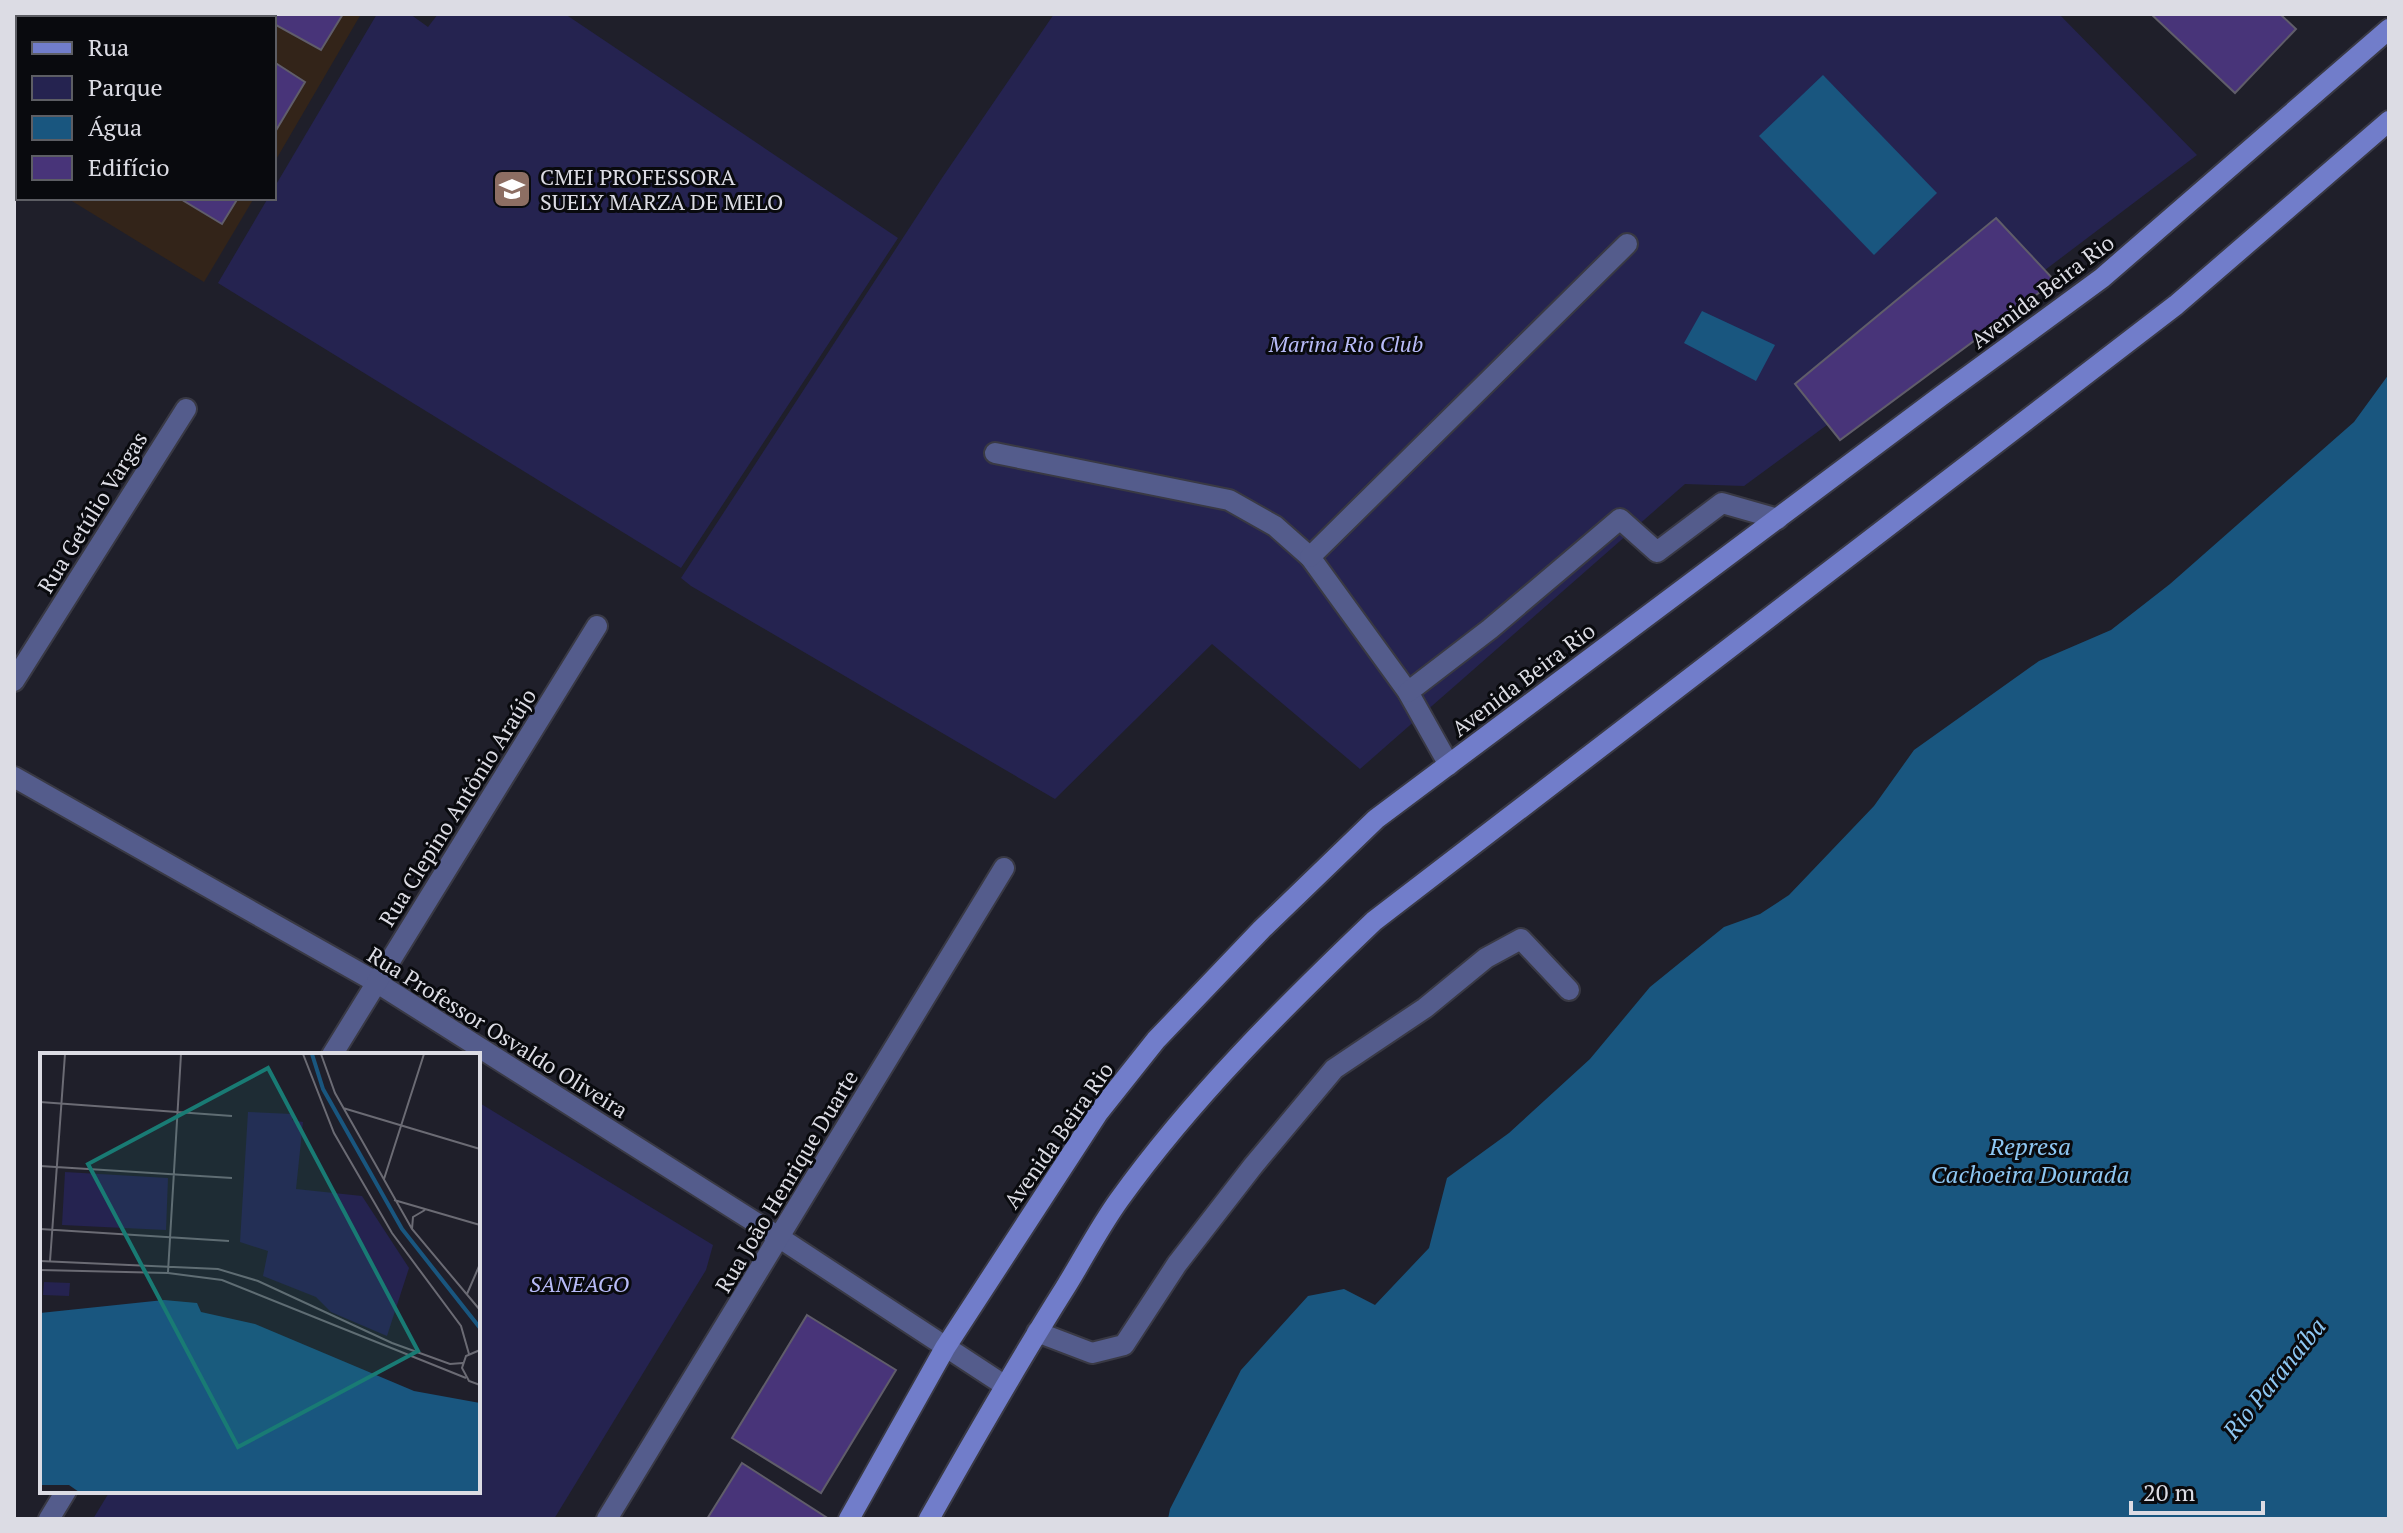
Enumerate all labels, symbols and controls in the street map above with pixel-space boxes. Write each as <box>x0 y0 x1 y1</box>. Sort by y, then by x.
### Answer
legend <box>16 16 276 200</box>
text: Rua <box>88 31 129 63</box>
text: Parque <box>88 71 163 103</box>
text: Água <box>88 111 142 143</box>
text: Edifício <box>88 151 170 183</box>
place label: CMEI PROFESSORA SUELY MARZA DE MELO <box>540 162 783 216</box>
school or university icon: CMEI PROFESSORA SUELY MARZA DE MELO <box>491 168 533 210</box>
street label: Avenida Beira Rio <box>1964 227 2120 355</box>
park label: Marina Rio Club <box>1268 329 1423 358</box>
street label: Rua Getúlio Vargas <box>31 426 153 598</box>
street label: Avenida Beira Rio <box>1445 615 1601 743</box>
street label: Rua Clepino Antônio Araújo <box>372 683 542 931</box>
street label: Rua Professor Osvaldo Oliveira <box>362 940 634 1124</box>
inset map <box>40 1053 480 1493</box>
street label: Avenida Beira Rio <box>997 1056 1119 1214</box>
street label: Rua João Henrique Duarte <box>708 1064 864 1298</box>
water label: Represa Cachoeira Dourada <box>1931 1130 2129 1190</box>
park label: SANEAGO <box>529 1269 629 1298</box>
water label: Rio Paranaíba <box>2215 1311 2333 1446</box>
scale bar <box>2131 1465 2263 1515</box>
text: 20 m <box>2143 1476 2195 1508</box>

